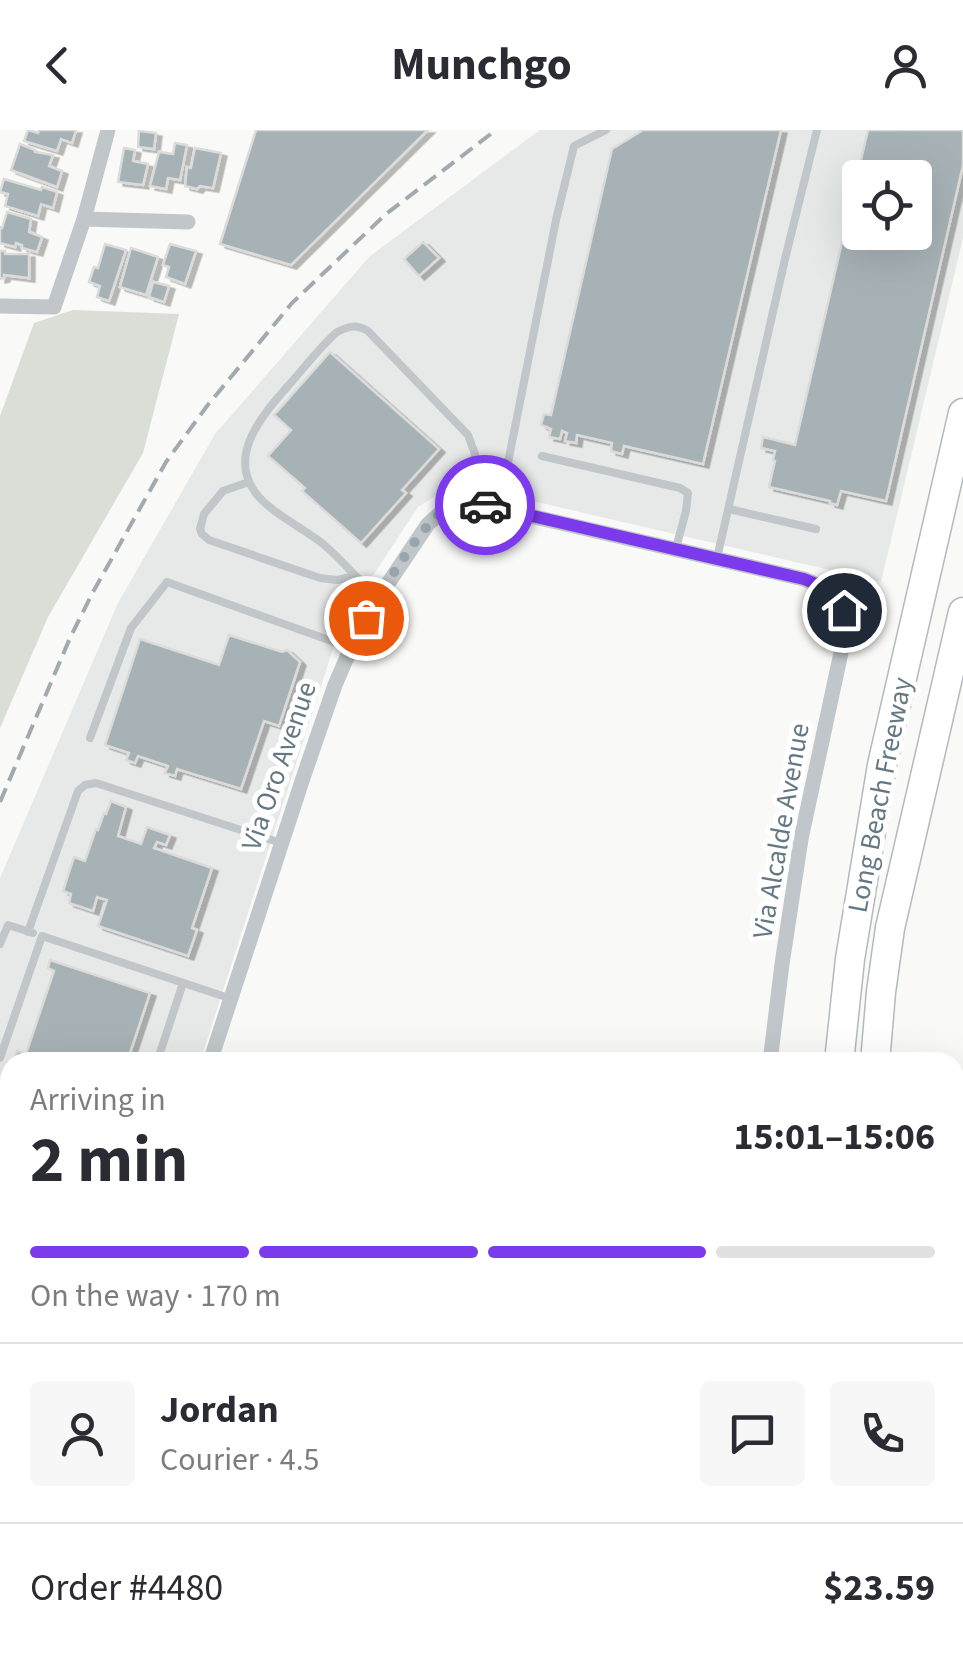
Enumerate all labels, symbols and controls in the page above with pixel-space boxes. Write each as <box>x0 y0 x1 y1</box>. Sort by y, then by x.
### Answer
text: Munchgo <box>391 33 572 97</box>
icon: back <box>30 38 85 93</box>
icon: person <box>878 38 933 93</box>
map controls <box>842 160 932 250</box>
button: locate <box>842 160 932 250</box>
courier <box>435 455 535 555</box>
icon: car <box>458 478 513 533</box>
pin <box>802 568 887 653</box>
pin <box>324 576 409 661</box>
icon: home <box>817 583 872 638</box>
icon: bag <box>339 591 394 646</box>
street label: Long Beach Freeway <box>838 674 922 916</box>
street label: Via Oro Avenue <box>231 676 327 856</box>
street label: Via Alcalde Avenue <box>742 720 820 942</box>
text: Arriving in <box>30 1077 166 1123</box>
text: 15:01–15:06 <box>733 1110 935 1164</box>
text: 2 min <box>30 1114 188 1207</box>
text: On the way · 170 m <box>30 1273 281 1319</box>
button: person <box>30 1381 135 1486</box>
button: chat <box>700 1381 805 1486</box>
button: phone <box>830 1381 935 1486</box>
text: Jordan <box>160 1383 279 1437</box>
text: Courier · 4.5 <box>160 1437 320 1483</box>
text: Order #4480 <box>30 1561 223 1615</box>
text: $23.59 <box>823 1561 935 1615</box>

